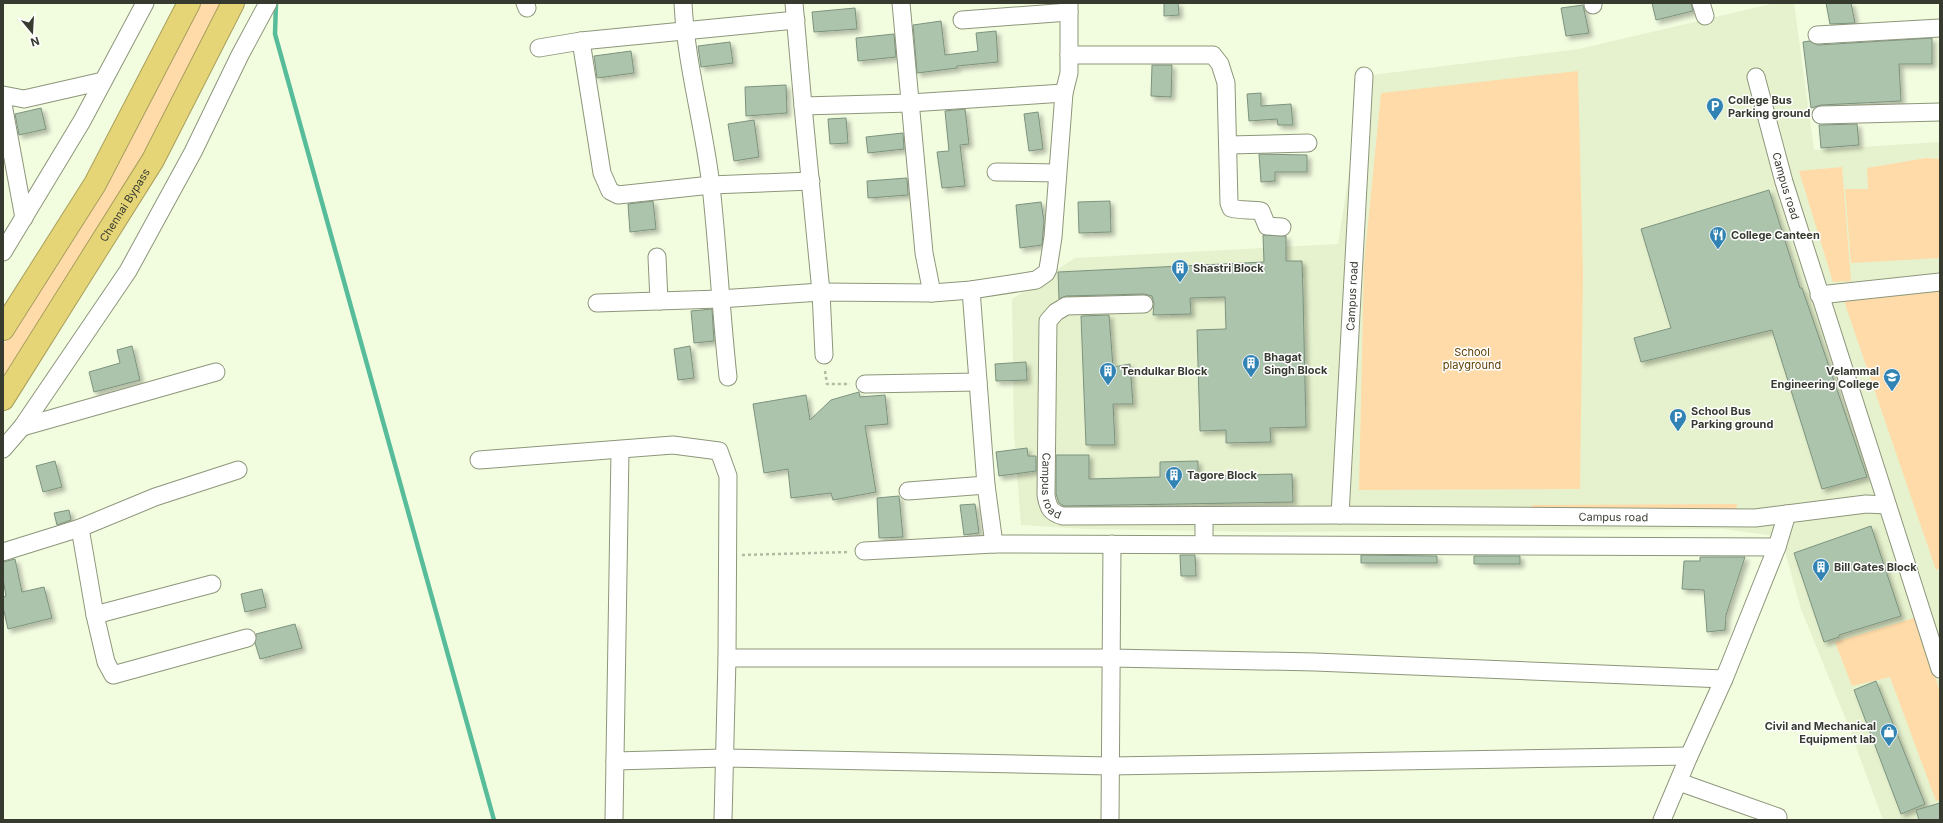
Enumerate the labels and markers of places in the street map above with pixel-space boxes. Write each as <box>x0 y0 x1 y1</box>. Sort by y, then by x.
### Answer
place label: College Bus Parking ground <box>1728 93 1810 120</box>
parking icon: College Bus Parking ground <box>1705 96 1725 121</box>
restaurant icon: College Canteen <box>1708 225 1728 250</box>
place label: College Canteen <box>1731 228 1820 242</box>
building icon: Shastri Block <box>1170 258 1190 283</box>
place label: Shastri Block <box>1193 261 1264 275</box>
place label: Bhagat Singh Block <box>1264 350 1328 377</box>
building icon: Bhagat Singh Block <box>1241 353 1261 378</box>
building icon: Tendulkar Block <box>1098 361 1118 386</box>
place label: Tendulkar Block <box>1121 364 1208 378</box>
place label: Velammal Engineering College <box>1771 364 1879 391</box>
school or university icon: Velammal Engineering College <box>1882 367 1902 392</box>
place label: School Bus Parking ground <box>1691 404 1773 431</box>
parking icon: School Bus Parking ground <box>1668 407 1688 432</box>
building icon: Tagore Block <box>1164 465 1184 490</box>
place label: Tagore Block <box>1187 468 1257 482</box>
building icon: Bill Gates Block <box>1811 557 1831 582</box>
place label: Bill Gates Block <box>1834 560 1917 574</box>
place label: Civil and Mechanical Equipment lab <box>1765 719 1876 746</box>
shop icon: Civil and Mechanical Equipment lab <box>1879 722 1899 747</box>

